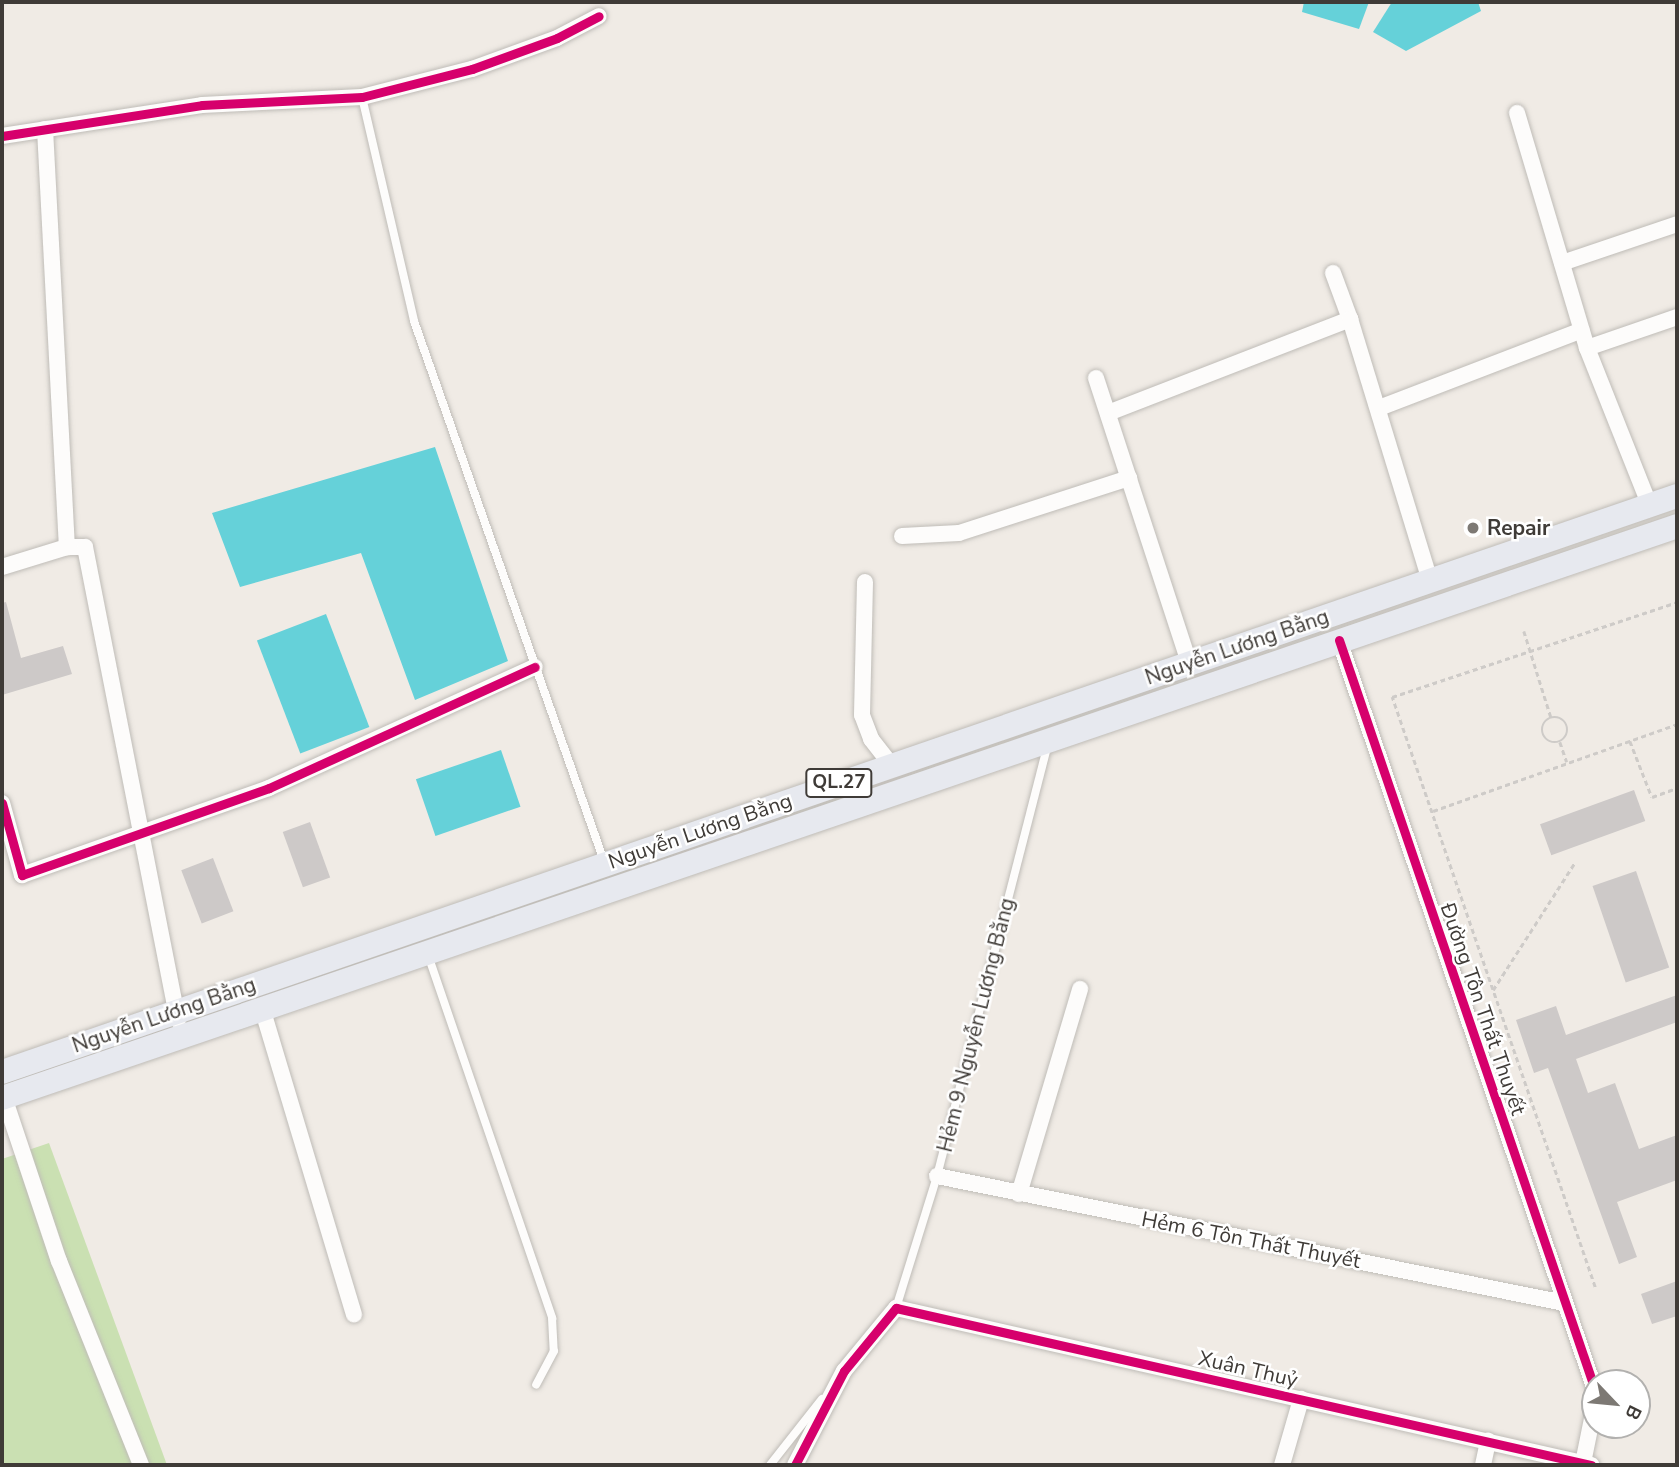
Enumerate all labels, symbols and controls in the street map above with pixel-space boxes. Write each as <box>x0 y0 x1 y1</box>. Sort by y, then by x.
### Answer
place label: Repair <box>1487 515 1550 541</box>
marker: Repair <box>1465 520 1481 536</box>
street label: Nguyễn Lương Bằng <box>1142 604 1332 690</box>
road number: QL.27 <box>804 768 874 798</box>
street label: Nguyễn Lương Bằng <box>605 788 795 874</box>
street label: Hẻm 9 Nguyễn Lương Bằng <box>932 895 1020 1155</box>
street label: Đường Tôn Thất Thuyết <box>1435 900 1531 1118</box>
street label: Nguyễn Lương Bằng <box>69 972 259 1058</box>
street label: Hẻm 6 Tôn Thất Thuyết <box>1139 1206 1363 1274</box>
street label: Xuân Thuỷ <box>1196 1345 1300 1393</box>
north arrow <box>1581 1369 1651 1439</box>
text: B <box>1619 1401 1648 1424</box>

